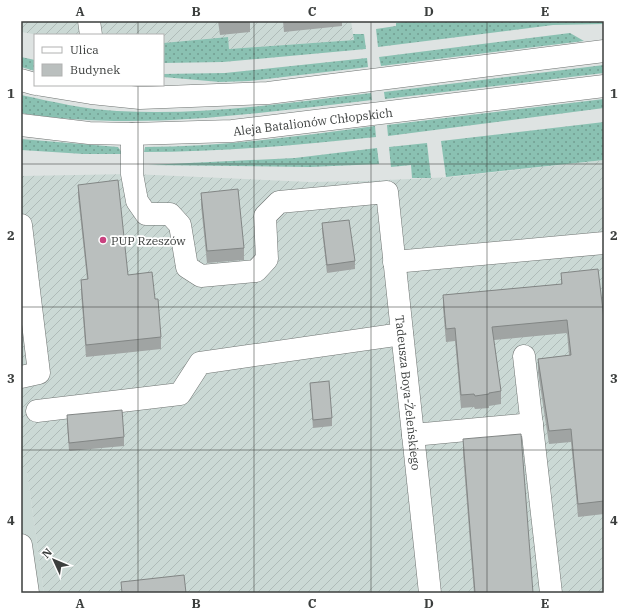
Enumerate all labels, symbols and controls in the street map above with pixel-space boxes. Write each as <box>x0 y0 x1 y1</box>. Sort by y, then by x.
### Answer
text: A <box>75 3 85 20</box>
text: B <box>191 3 201 20</box>
text: C <box>308 3 317 20</box>
text: D <box>424 3 434 20</box>
text: E <box>541 3 549 20</box>
legend <box>34 34 164 86</box>
text: Ulica <box>70 42 99 57</box>
text: Budynek <box>70 62 120 77</box>
text: 1 <box>7 85 15 102</box>
text: 1 <box>610 85 618 102</box>
street label: Aleja Batalionów Chłopskich <box>232 104 394 138</box>
text: 2 <box>7 227 15 244</box>
text: 2 <box>610 227 618 244</box>
place label: PUP Rzeszów <box>111 233 186 248</box>
marker: PUP Rzeszów <box>98 235 108 245</box>
street label: Tadeusza Boya-Żeleńskiego <box>393 314 424 471</box>
text: 3 <box>7 370 15 387</box>
text: 3 <box>610 370 618 387</box>
text: 4 <box>7 512 15 529</box>
text: 4 <box>610 512 618 529</box>
north arrow <box>34 540 74 580</box>
text: N <box>39 545 55 561</box>
text: A <box>75 595 85 612</box>
text: B <box>191 595 201 612</box>
text: C <box>308 595 317 612</box>
text: D <box>424 595 434 612</box>
text: E <box>541 595 549 612</box>

